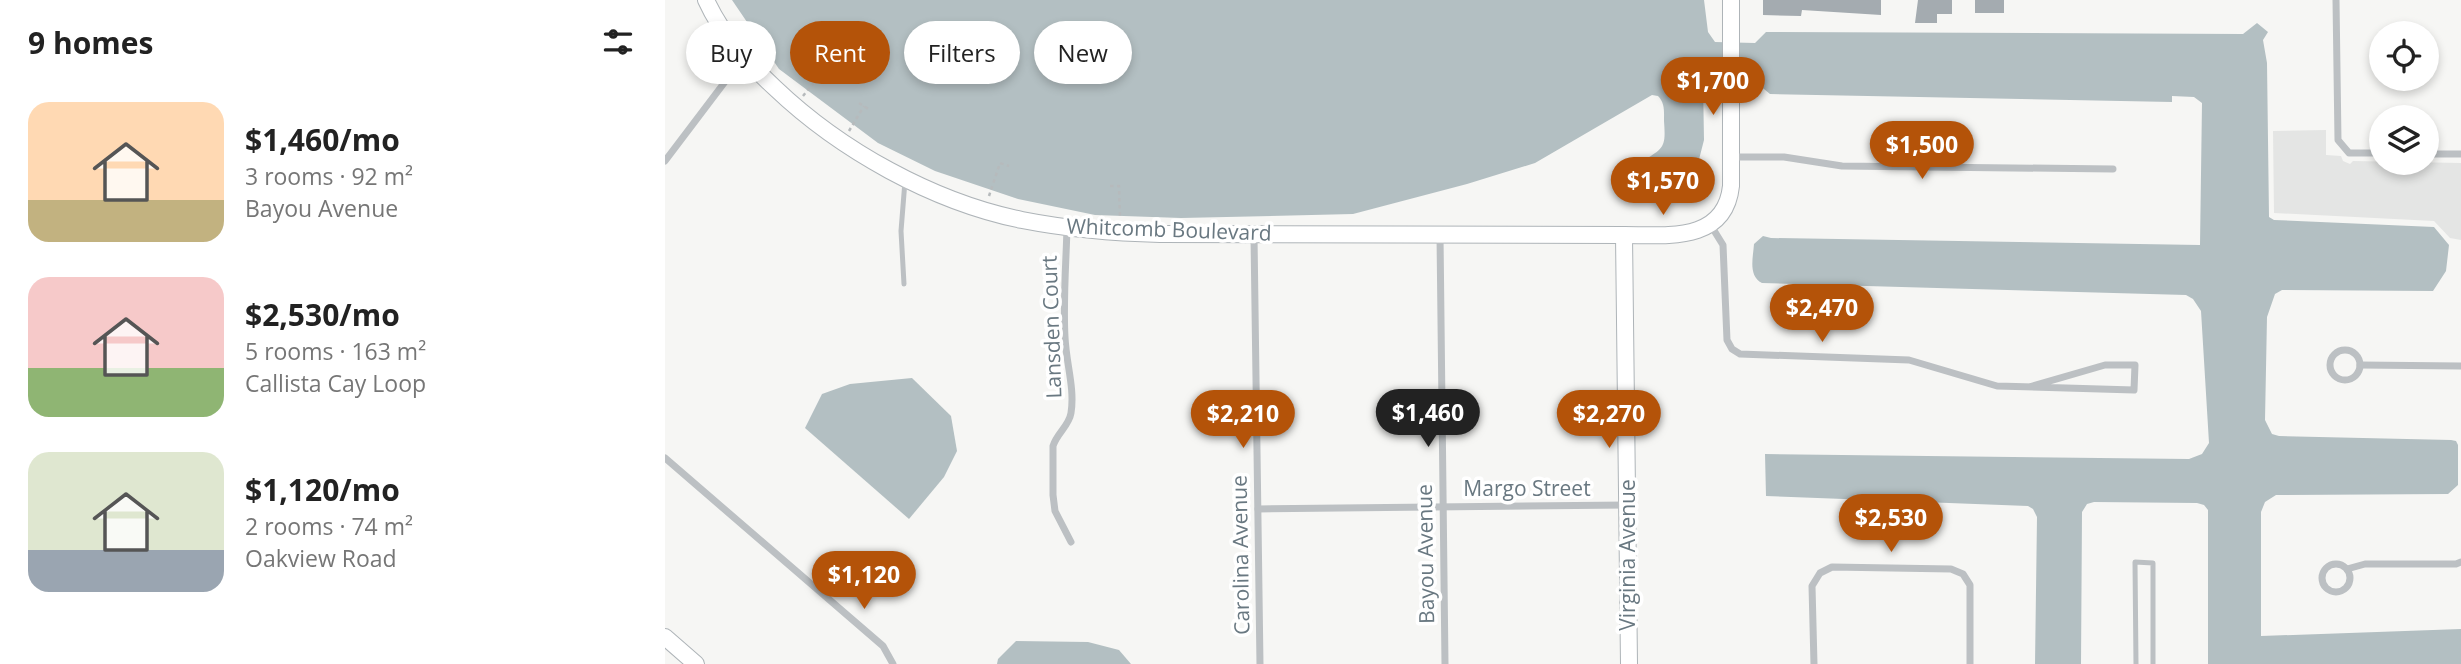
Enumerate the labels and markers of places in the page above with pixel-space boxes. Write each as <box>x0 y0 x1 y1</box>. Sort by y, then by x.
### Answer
pin: $1,700 <box>1656 58 1770 117</box>
pin: $1,500 <box>1865 122 1979 181</box>
pin: $1,570 <box>1606 158 1720 217</box>
pin: $2,470 <box>1765 284 1879 344</box>
pin: $1,460 <box>1371 390 1485 449</box>
pin: $2,210 <box>1186 391 1300 450</box>
pin: $2,270 <box>1552 391 1666 450</box>
pin: $2,530 <box>1834 494 1948 554</box>
pin: $1,120 <box>807 552 921 611</box>

